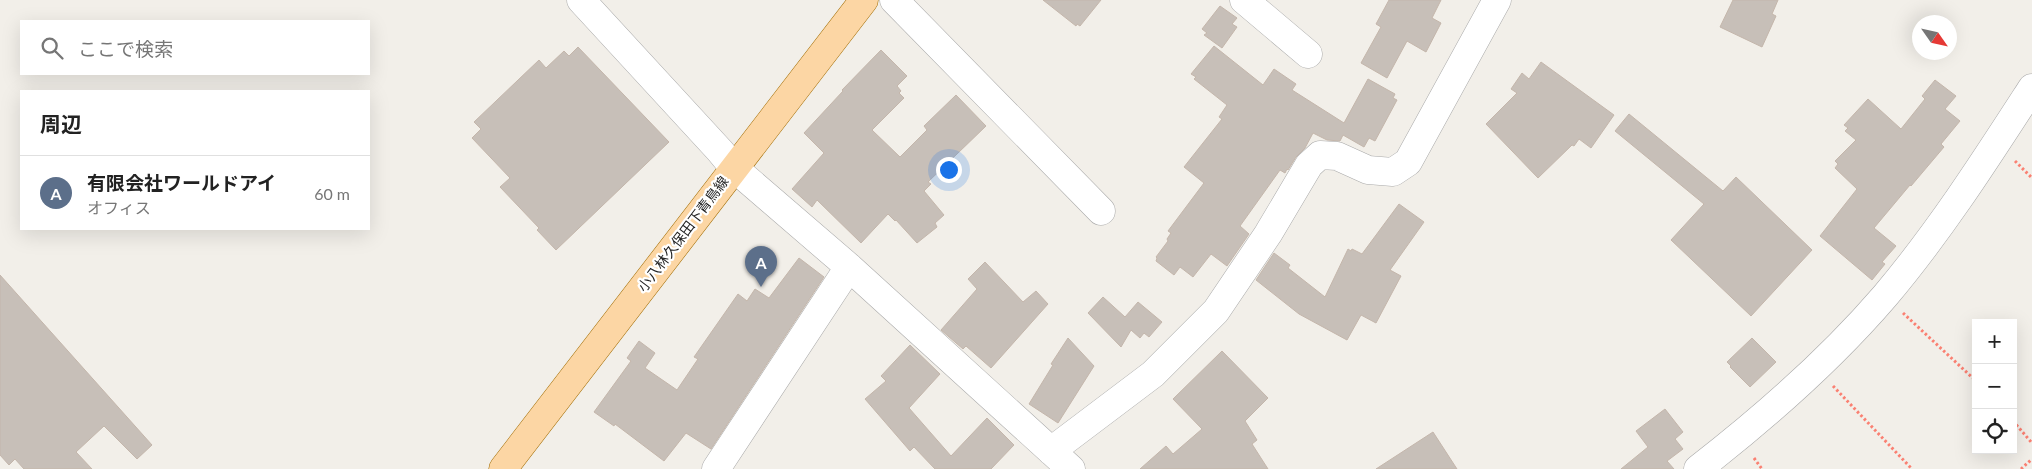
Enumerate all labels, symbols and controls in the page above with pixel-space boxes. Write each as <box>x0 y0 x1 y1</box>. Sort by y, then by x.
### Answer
north arrow <box>1912 15 1957 60</box>
search box <box>20 20 370 75</box>
icon: search <box>38 34 66 62</box>
text: ここで検索 <box>78 37 173 60</box>
text: 周辺 <box>40 111 82 136</box>
your location <box>936 157 962 183</box>
text: 有限会社ワールドアイ <box>87 171 276 194</box>
street label: 小八林久保田下青鳥線 <box>634 173 732 295</box>
text: A <box>50 184 62 203</box>
text: 60 m <box>314 184 350 203</box>
text: オフィス <box>87 198 151 217</box>
pin: A <box>745 246 777 287</box>
map controls <box>1972 319 2017 454</box>
button: + <box>1972 319 2017 364</box>
button: − <box>1972 364 2017 409</box>
button: locate <box>1972 409 2017 454</box>

